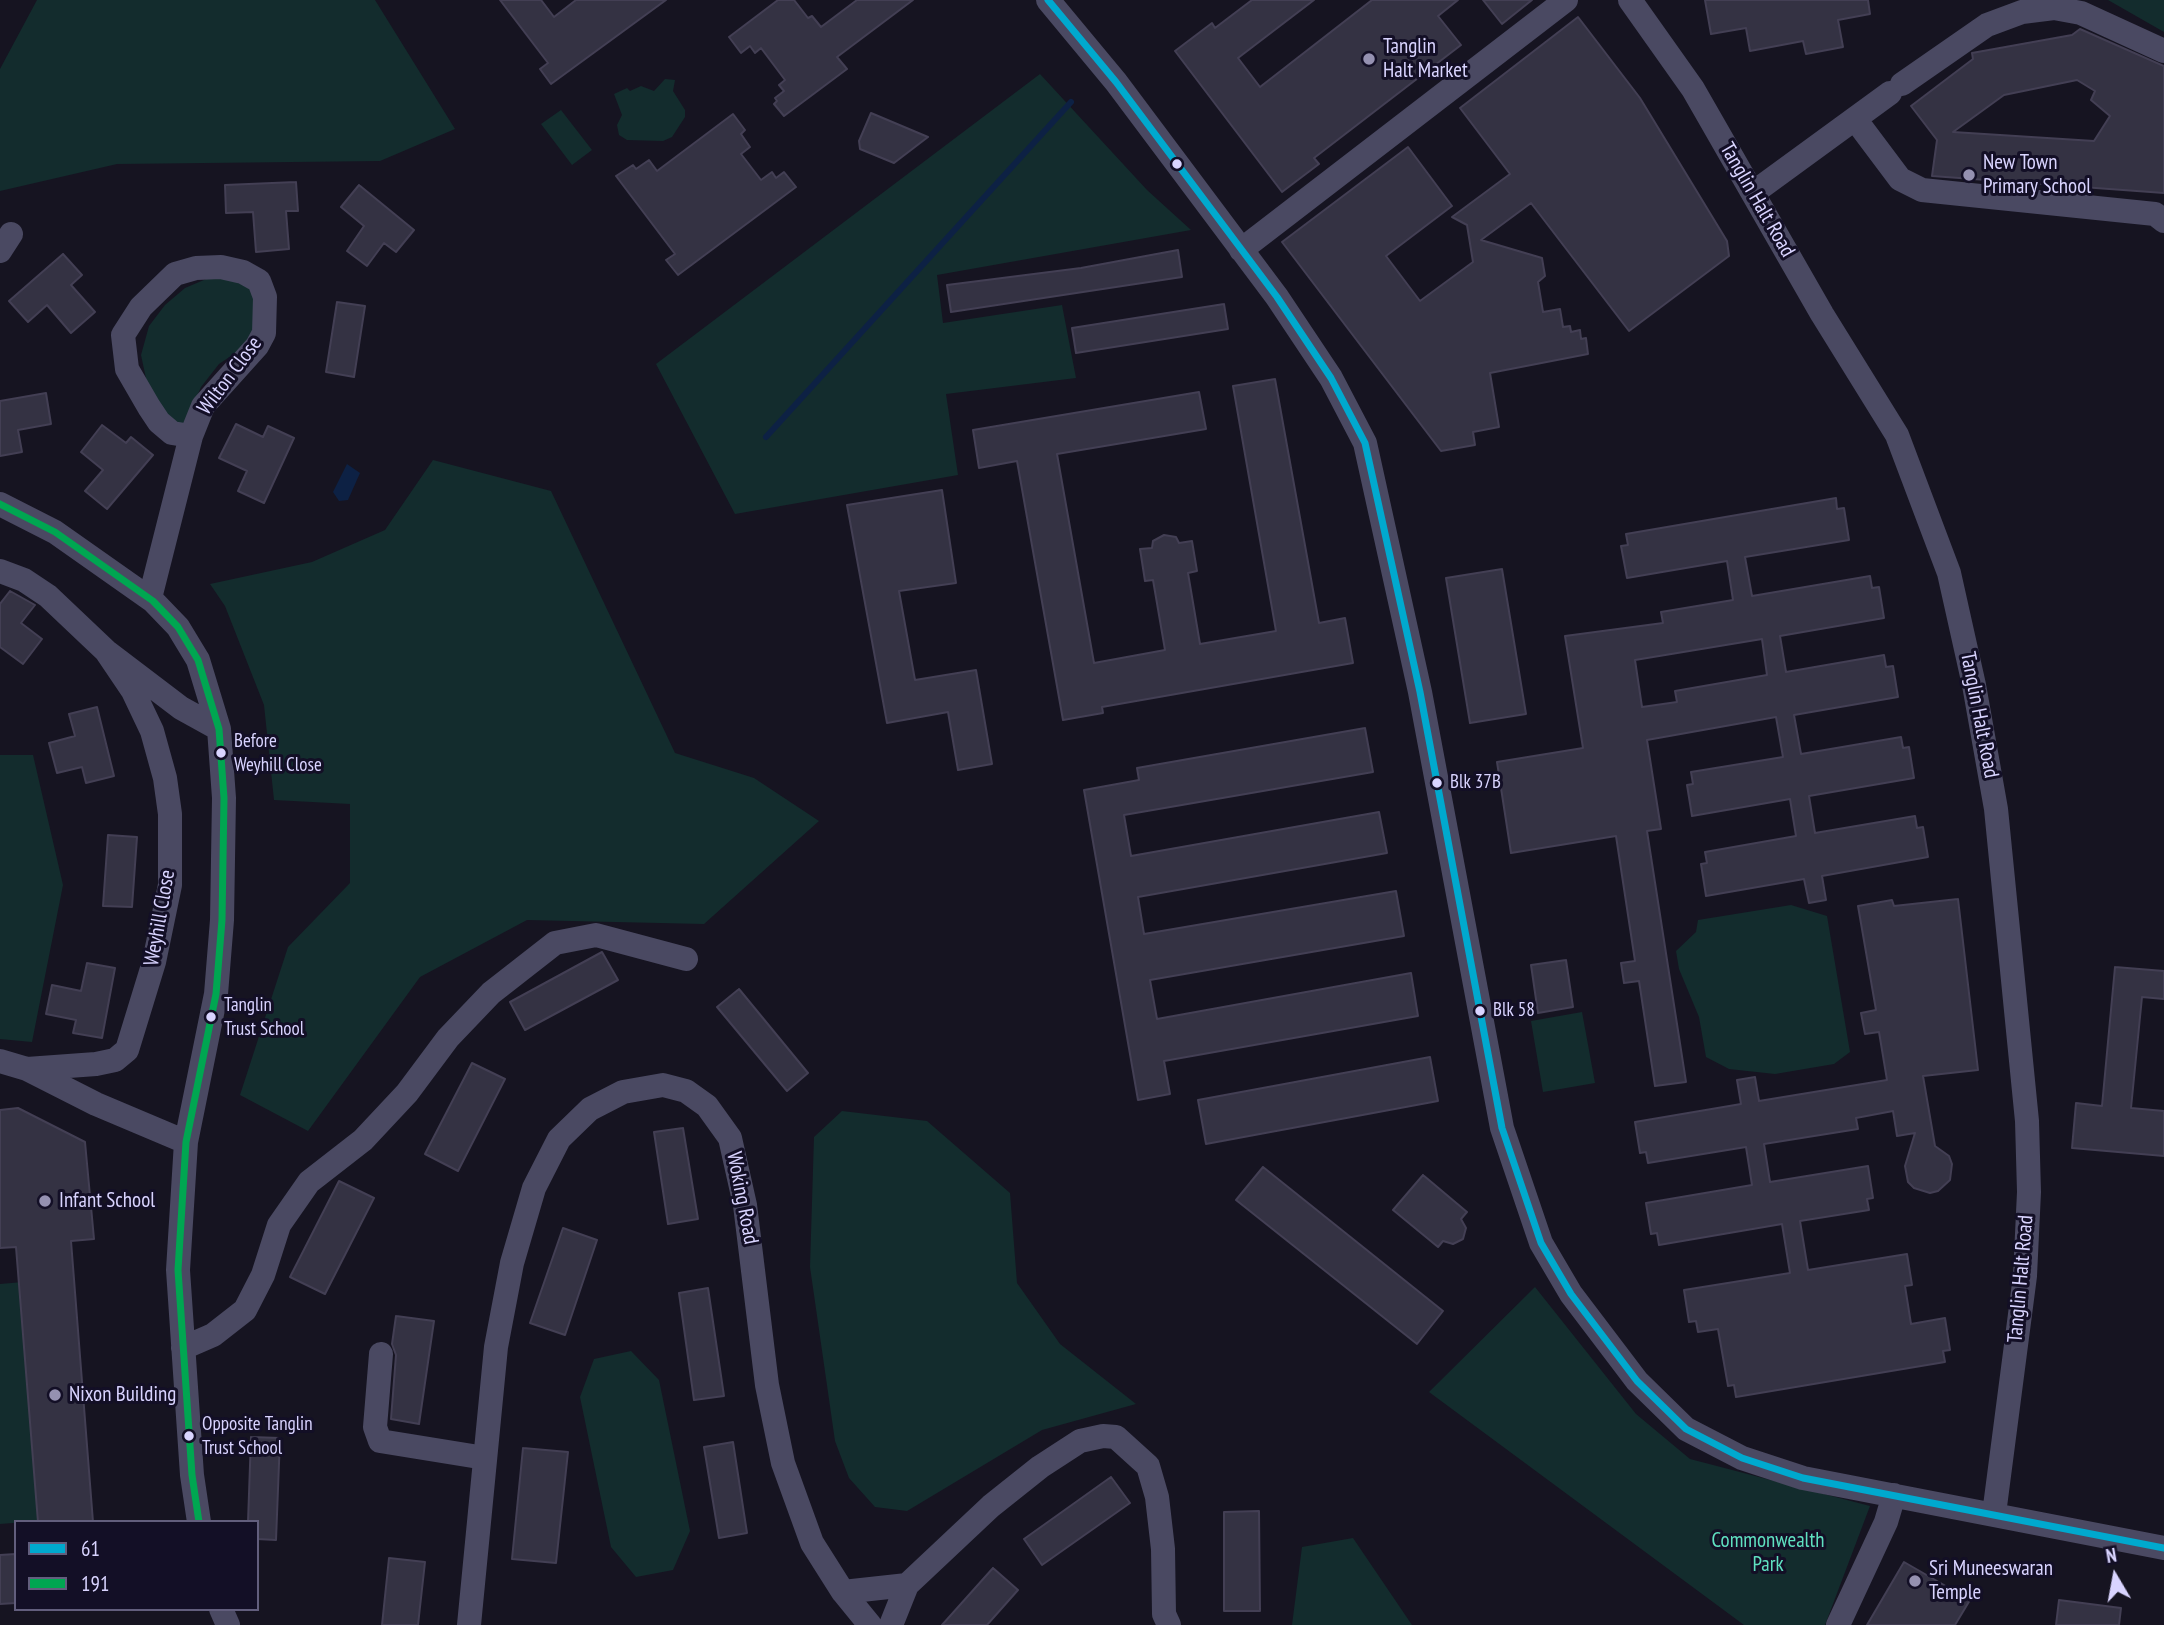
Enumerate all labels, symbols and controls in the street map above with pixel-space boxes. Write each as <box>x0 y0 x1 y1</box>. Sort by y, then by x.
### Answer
place label: Tanglin Halt Market <box>1383 34 1468 84</box>
marker: Tanglin Halt Market <box>1361 51 1377 67</box>
street label: Tanglin Halt Road <box>1714 138 1800 262</box>
place label: New Town Primary School <box>1983 150 2091 200</box>
unlabelled marker <box>1170 157 1184 171</box>
marker: New Town Primary School <box>1961 167 1977 183</box>
street label: Wilton Close <box>192 332 268 420</box>
street label: Tanglin Halt Road <box>1954 650 2004 780</box>
place label: Before Weyhill Close <box>234 731 322 775</box>
marker: Before Weyhill Close <box>214 746 228 760</box>
place label: Blk 37B <box>1450 772 1501 794</box>
marker: Blk 37B <box>1430 776 1444 790</box>
street label: Weyhill Close <box>139 868 181 968</box>
place label: Tanglin Trust School <box>224 995 304 1039</box>
place label: Blk 58 <box>1493 1000 1535 1022</box>
marker: Blk 58 <box>1473 1004 1487 1018</box>
marker: Tanglin Trust School <box>204 1010 218 1024</box>
street label: Woking Road <box>721 1150 763 1246</box>
place label: Infant School <box>59 1188 155 1214</box>
marker: Infant School <box>37 1193 53 1209</box>
street label: Tanglin Halt Road <box>2003 1214 2039 1344</box>
place label: Nixon Building <box>69 1382 176 1408</box>
marker: Nixon Building <box>47 1387 63 1403</box>
place label: Opposite Tanglin Trust School <box>202 1414 313 1458</box>
marker: Opposite Tanglin Trust School <box>182 1429 196 1443</box>
legend <box>14 1520 259 1611</box>
park label: Commonwealth Park <box>1712 1528 1824 1578</box>
text: 61 <box>81 1535 100 1562</box>
north arrow <box>2080 1541 2150 1611</box>
text: N <box>2104 1543 2118 1568</box>
place label: Sri Muneeswaran Temple <box>1929 1556 2053 1606</box>
text: 191 <box>81 1570 109 1597</box>
marker: Sri Muneeswaran Temple <box>1907 1573 1923 1589</box>

